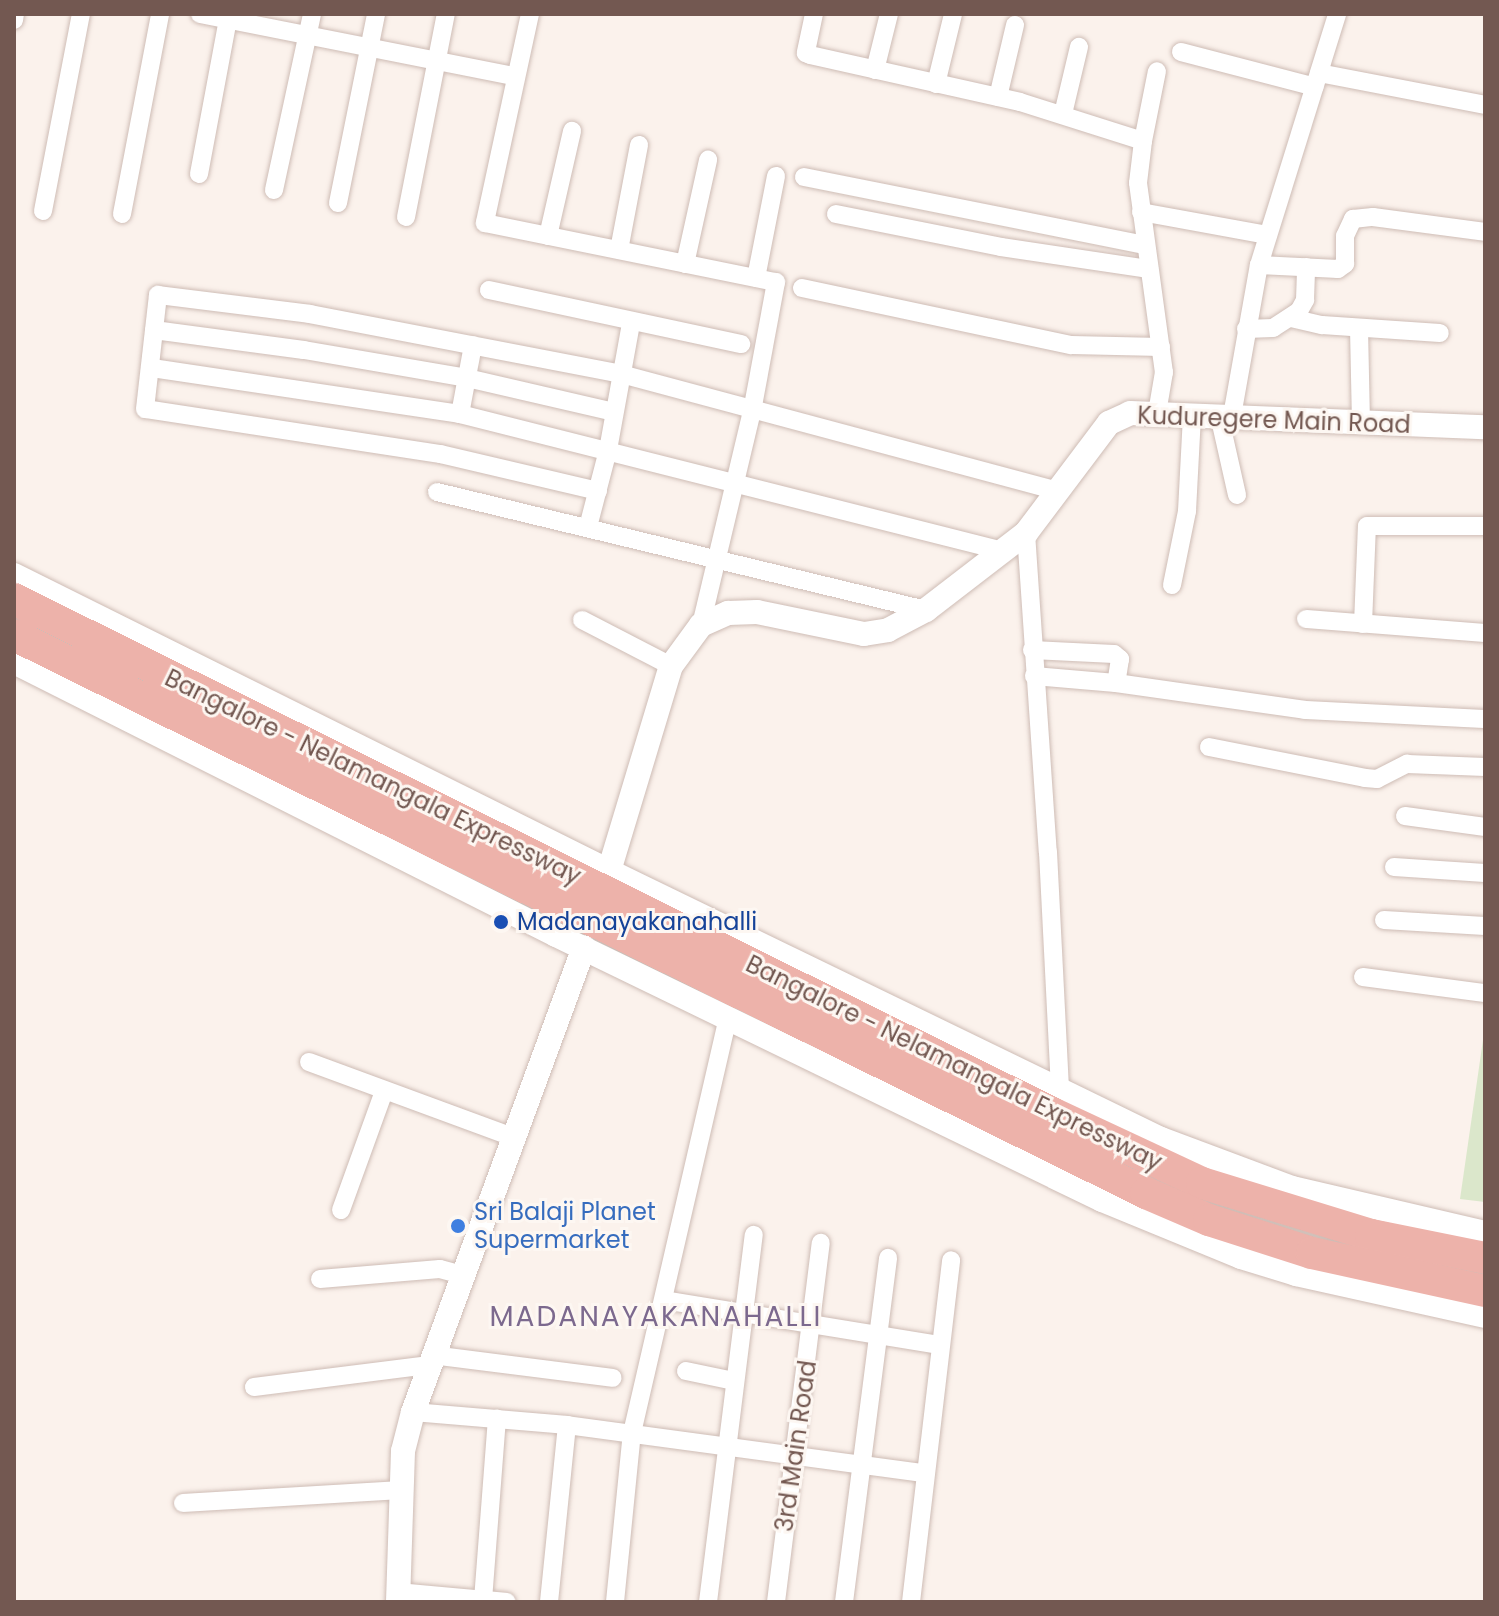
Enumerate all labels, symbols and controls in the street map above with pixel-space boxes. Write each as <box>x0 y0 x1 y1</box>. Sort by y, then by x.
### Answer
street label: Kuduregere Main Road <box>1137 401 1411 439</box>
street label: Bangalore - Nelamangala Expressway <box>160 663 586 891</box>
place label: Madanayakanahalli <box>517 908 757 936</box>
marker: Madanayakanahalli <box>492 913 510 931</box>
street label: Bangalore - Nelamangala Expressway <box>741 949 1167 1177</box>
place label: Sri Balaji Planet Supermarket <box>474 1198 656 1254</box>
marker: Sri Balaji Planet Supermarket <box>449 1217 467 1235</box>
district label: MADANAYAKANAHALLI <box>490 1300 822 1334</box>
street label: 3rd Main Road <box>770 1358 822 1534</box>

